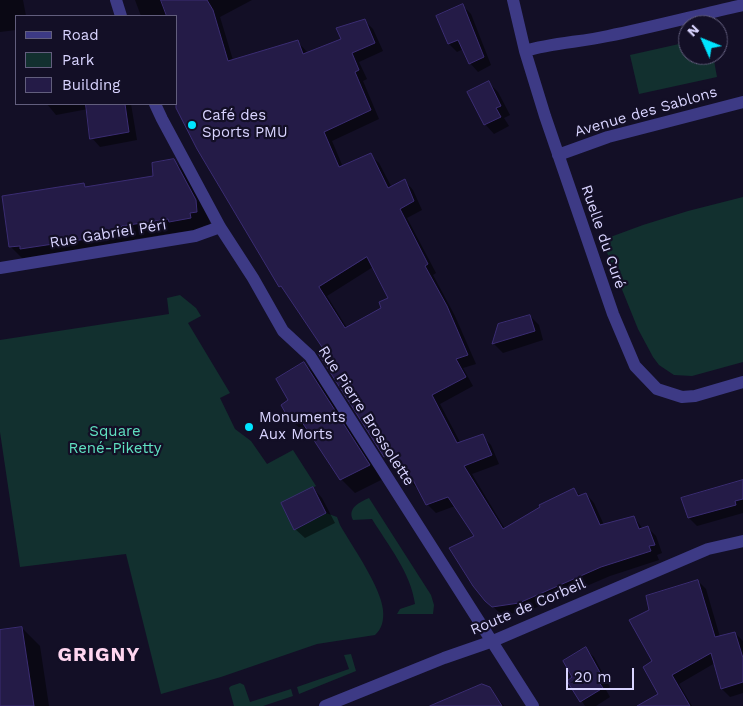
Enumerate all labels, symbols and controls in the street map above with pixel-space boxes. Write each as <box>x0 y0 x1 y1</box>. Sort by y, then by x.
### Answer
legend <box>15 15 178 105</box>
north arrow <box>678 15 728 65</box>
text: N <box>684 21 702 40</box>
text: Road <box>62 26 99 44</box>
text: Park <box>62 51 94 69</box>
text: Building <box>62 76 120 94</box>
street label: Avenue des Sablons <box>573 83 719 141</box>
place label: Café des Sports PMU <box>202 107 287 142</box>
marker: Café des Sports PMU <box>186 119 198 131</box>
street label: Ruelle du Curé <box>577 183 629 291</box>
street label: Rue Gabriel Péri <box>48 216 168 252</box>
street label: Rue Pierre Brossolette <box>314 343 418 489</box>
place label: Monuments Aux Morts <box>259 409 346 444</box>
marker: Monuments Aux Morts <box>243 421 255 433</box>
park label: Square René-Piketty <box>68 423 162 458</box>
street label: Route de Corbeil <box>468 575 588 639</box>
district label: GRIGNY <box>57 643 141 667</box>
scale bar <box>568 658 636 690</box>
text: 20 m <box>574 668 612 686</box>

